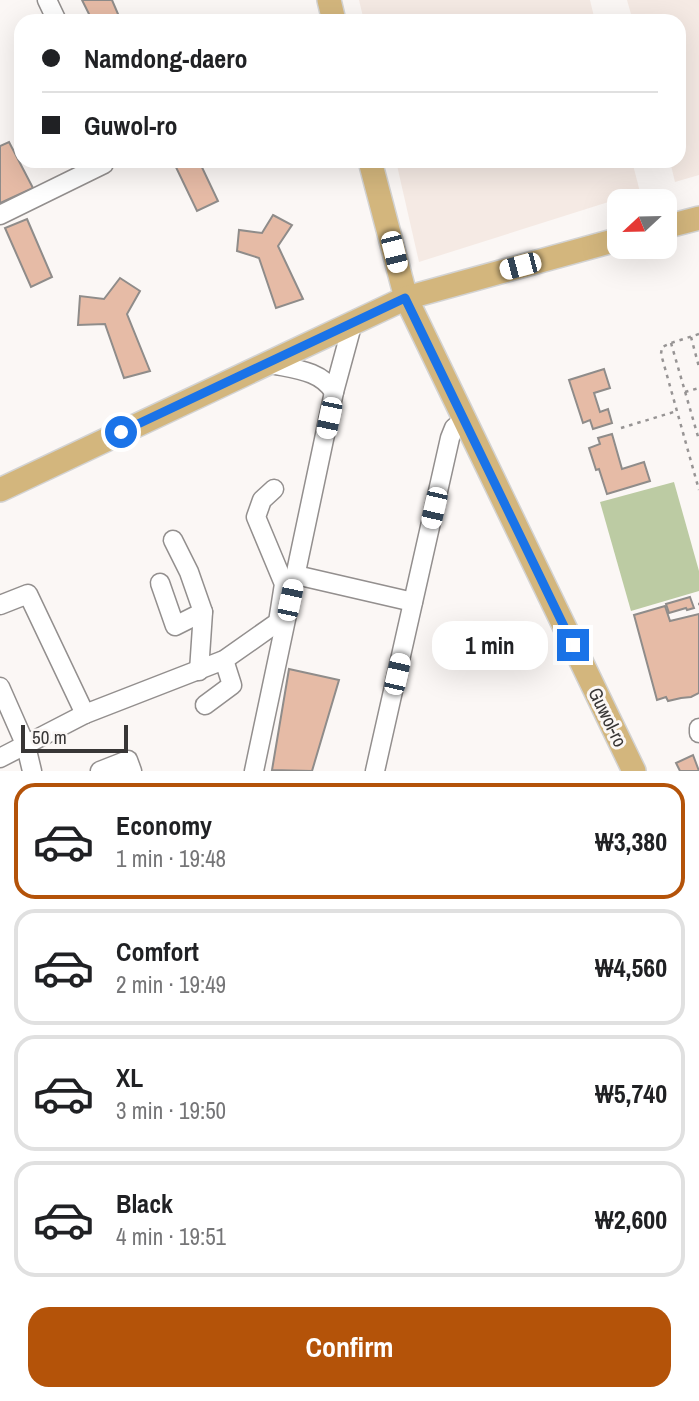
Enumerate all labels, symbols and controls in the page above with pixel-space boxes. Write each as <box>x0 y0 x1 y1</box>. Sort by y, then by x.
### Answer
text: Namdong-daero <box>84 41 247 76</box>
text: Guwol-ro <box>84 108 178 143</box>
north arrow <box>607 189 677 259</box>
map controls <box>607 189 677 259</box>
car <box>379 229 410 275</box>
car <box>497 250 544 282</box>
car <box>315 395 344 441</box>
route start <box>105 416 137 448</box>
car <box>420 485 449 531</box>
car <box>276 577 305 623</box>
callout: 1 min <box>433 620 548 670</box>
route end <box>557 629 589 661</box>
text: 1 min <box>465 630 515 661</box>
car <box>383 651 412 697</box>
street label: Guwol-ro <box>582 683 634 751</box>
scale bar <box>21 722 128 754</box>
text: 50 m <box>32 724 67 750</box>
text: Economy <box>116 808 212 843</box>
icon: car <box>32 810 95 873</box>
text: ₩3,380 <box>595 824 667 859</box>
text: 1 min · 19:48 <box>116 843 226 874</box>
text: Comfort <box>116 934 199 969</box>
icon: car <box>32 936 95 999</box>
text: ₩4,560 <box>595 950 667 985</box>
text: 2 min · 19:49 <box>116 969 226 1000</box>
text: XL <box>116 1060 143 1095</box>
icon: car <box>32 1062 95 1125</box>
text: ₩5,740 <box>595 1076 667 1111</box>
text: 3 min · 19:50 <box>116 1095 226 1126</box>
text: Black <box>116 1186 173 1221</box>
icon: car <box>32 1188 95 1251</box>
text: ₩2,600 <box>595 1202 667 1237</box>
text: 4 min · 19:51 <box>116 1221 226 1252</box>
button: Confirm <box>28 1307 671 1387</box>

